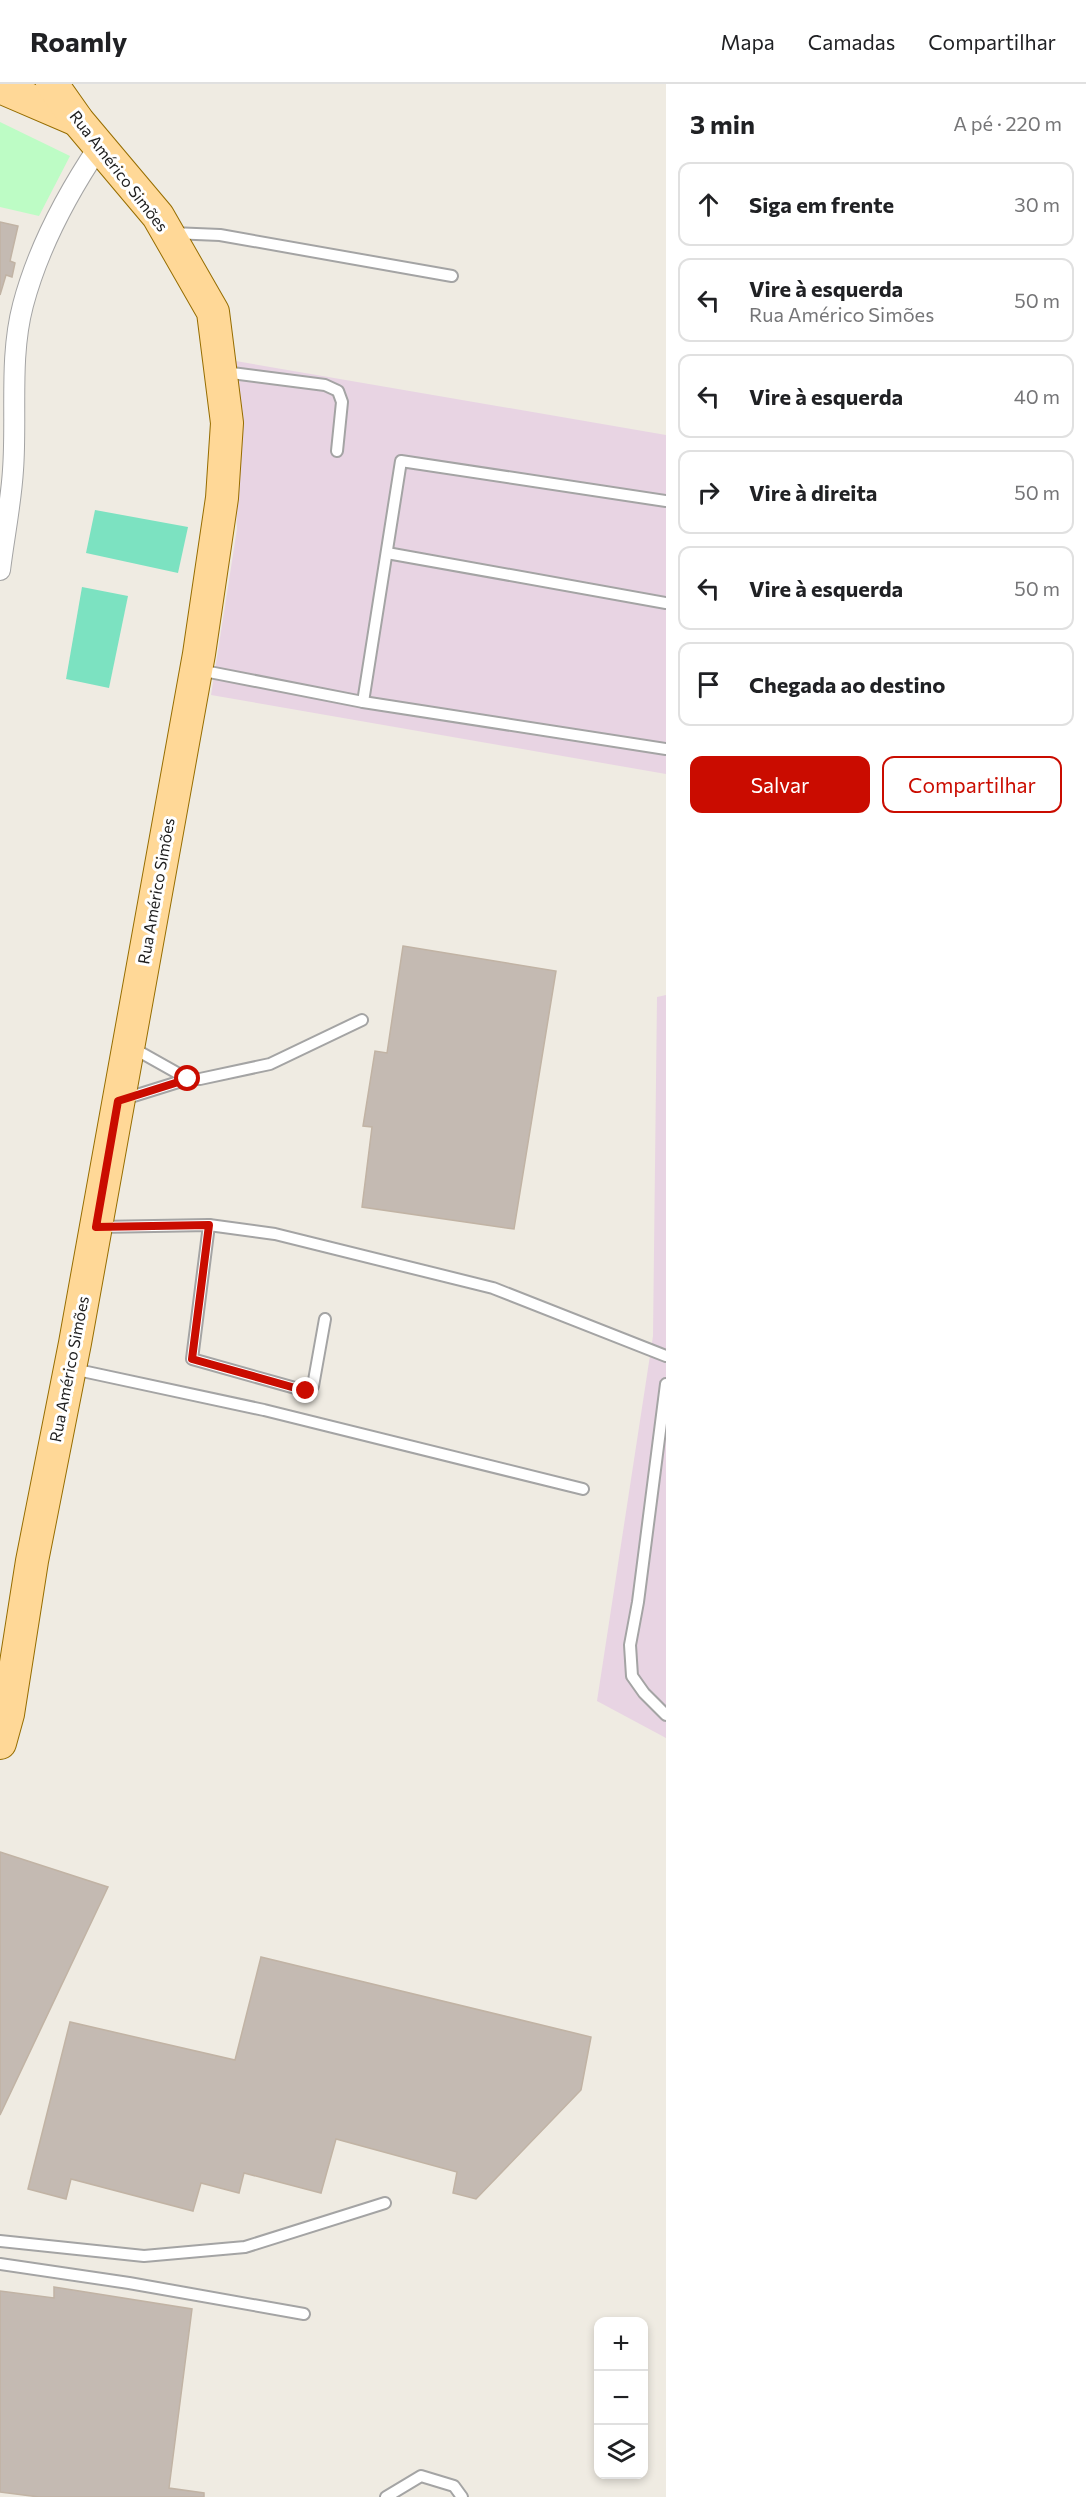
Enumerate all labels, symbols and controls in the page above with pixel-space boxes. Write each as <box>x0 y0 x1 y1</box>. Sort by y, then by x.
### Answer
text: Roamly <box>30 24 127 58</box>
text: Mapa <box>721 29 775 54</box>
text: Camadas <box>808 29 895 54</box>
text: Compartilhar <box>928 29 1056 54</box>
street label: Rua Américo Simões <box>66 106 173 235</box>
text: 3 min <box>690 108 755 139</box>
text: A pé · 220 m <box>953 111 1062 135</box>
icon: ahead <box>692 188 725 221</box>
text: Siga em frente <box>749 191 894 218</box>
text: 30 m <box>1014 192 1060 216</box>
text: Vire à esquerda <box>749 275 903 302</box>
icon: left <box>692 284 725 317</box>
text: 50 m <box>1014 288 1060 312</box>
text: Rua Américo Simões <box>749 302 934 326</box>
icon: left <box>692 380 725 413</box>
text: Vire à esquerda <box>749 383 903 410</box>
text: 40 m <box>1014 384 1060 408</box>
icon: right <box>692 476 725 509</box>
text: Vire à direita <box>749 479 877 506</box>
text: 50 m <box>1014 480 1060 504</box>
icon: left <box>692 572 725 605</box>
text: Vire à esquerda <box>749 575 903 602</box>
text: 50 m <box>1014 576 1060 600</box>
icon: arrive <box>692 668 725 701</box>
text: Chegada ao destino <box>749 671 945 698</box>
button: Salvar <box>690 756 870 813</box>
button: Compartilhar <box>882 756 1062 813</box>
street label: Rua Américo Simões <box>133 816 178 966</box>
route start <box>174 1065 200 1091</box>
street label: Rua Américo Simões <box>45 1294 92 1443</box>
route end <box>292 1377 318 1403</box>
map controls <box>594 2317 648 2479</box>
button: + <box>594 2317 648 2371</box>
button: − <box>594 2371 648 2425</box>
button: layers <box>594 2425 648 2479</box>

